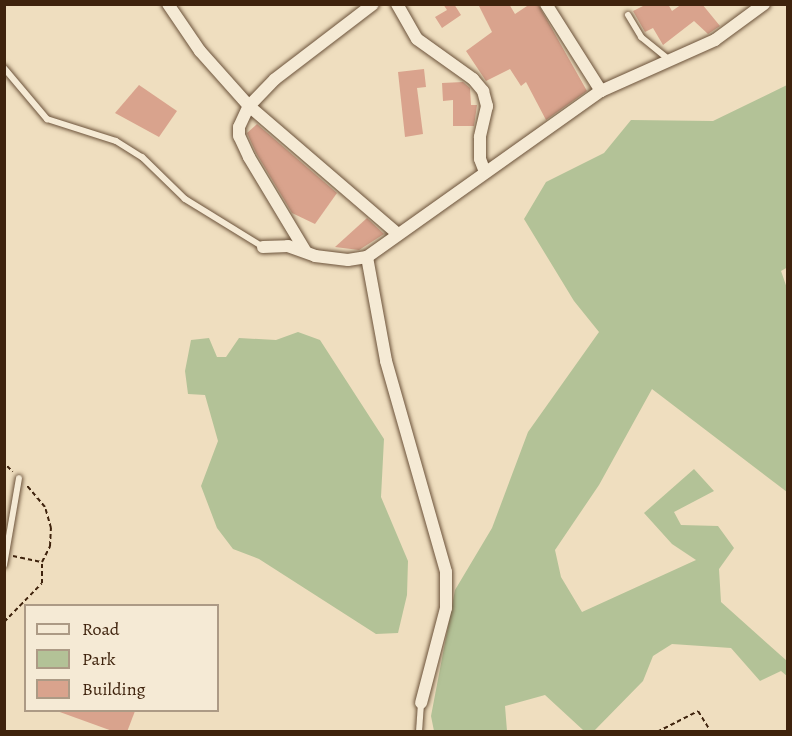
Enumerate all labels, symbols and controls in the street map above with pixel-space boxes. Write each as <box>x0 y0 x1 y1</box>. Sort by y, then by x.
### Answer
legend <box>24 604 219 712</box>
text: Road <box>82 617 119 641</box>
text: Park <box>82 647 116 671</box>
text: Building <box>82 677 146 701</box>

